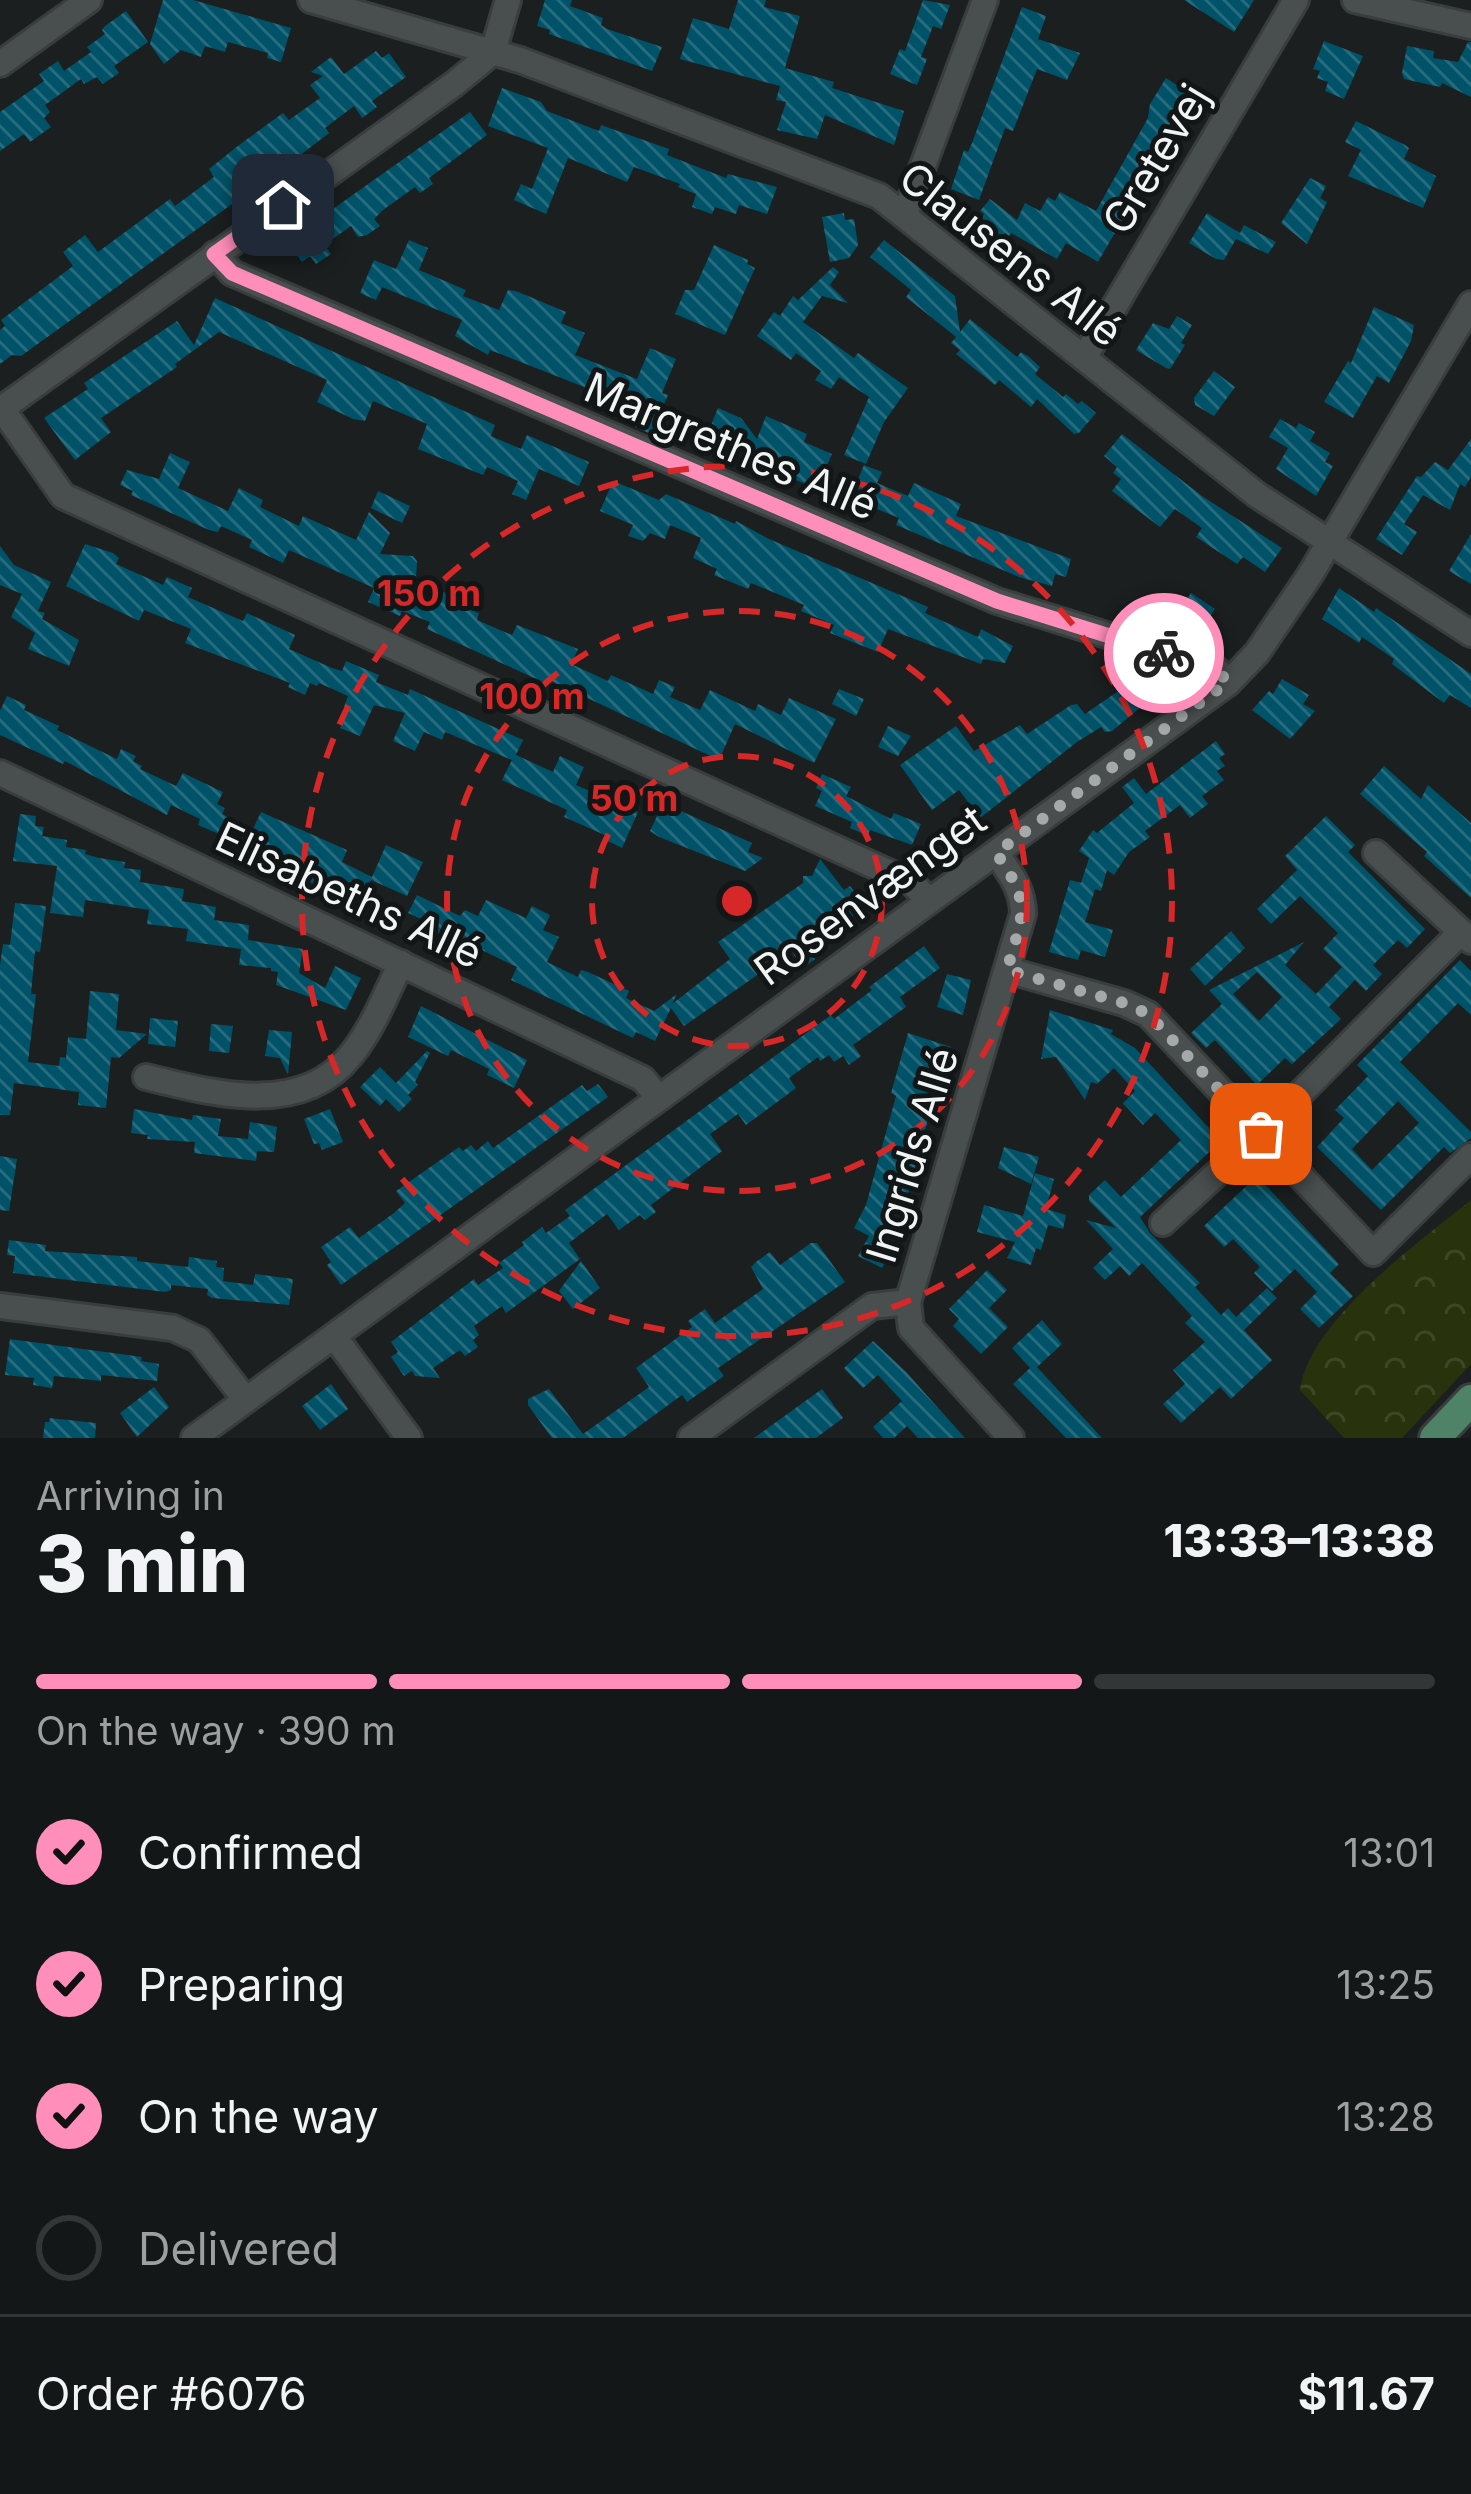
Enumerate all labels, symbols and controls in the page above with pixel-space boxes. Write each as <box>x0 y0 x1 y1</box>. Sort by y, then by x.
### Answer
street label: Gretevej <box>1091 75 1220 243</box>
street label: Clausens Allé <box>890 151 1133 356</box>
pin <box>232 154 334 256</box>
icon: home <box>250 172 316 238</box>
street label: Margrethes Allé <box>577 361 885 530</box>
text: 150 m <box>377 571 481 615</box>
courier <box>1104 593 1224 713</box>
icon: bike <box>1131 620 1197 686</box>
text: 100 m <box>479 674 585 718</box>
text: 50 m <box>590 776 678 820</box>
street label: Rosenvænget <box>744 794 995 996</box>
street label: Elisabeths Allé <box>208 811 490 978</box>
centre of rings <box>716 880 758 922</box>
street label: Ingrids Allé <box>855 1041 968 1268</box>
pin <box>1210 1083 1312 1185</box>
icon: bag <box>1228 1101 1294 1167</box>
text: Arriving in <box>36 1472 225 1519</box>
text: 13:33–13:38 <box>1163 1513 1435 1568</box>
text: 3 min <box>36 1516 248 1611</box>
text: On the way · 390 m <box>36 1707 396 1754</box>
icon: check <box>36 1819 102 1885</box>
text: Confirmed <box>138 1825 363 1880</box>
text: 13:01 <box>1343 1829 1435 1876</box>
icon: check <box>36 1951 102 2017</box>
text: Preparing <box>138 1957 345 2012</box>
text: 13:25 <box>1336 1961 1435 2008</box>
icon: check <box>36 2083 102 2149</box>
text: On the way <box>138 2089 379 2144</box>
text: 13:28 <box>1336 2093 1435 2140</box>
text: Delivered <box>138 2221 339 2276</box>
text: Order #6076 <box>36 2366 307 2421</box>
text: $11.67 <box>1298 2366 1435 2421</box>

